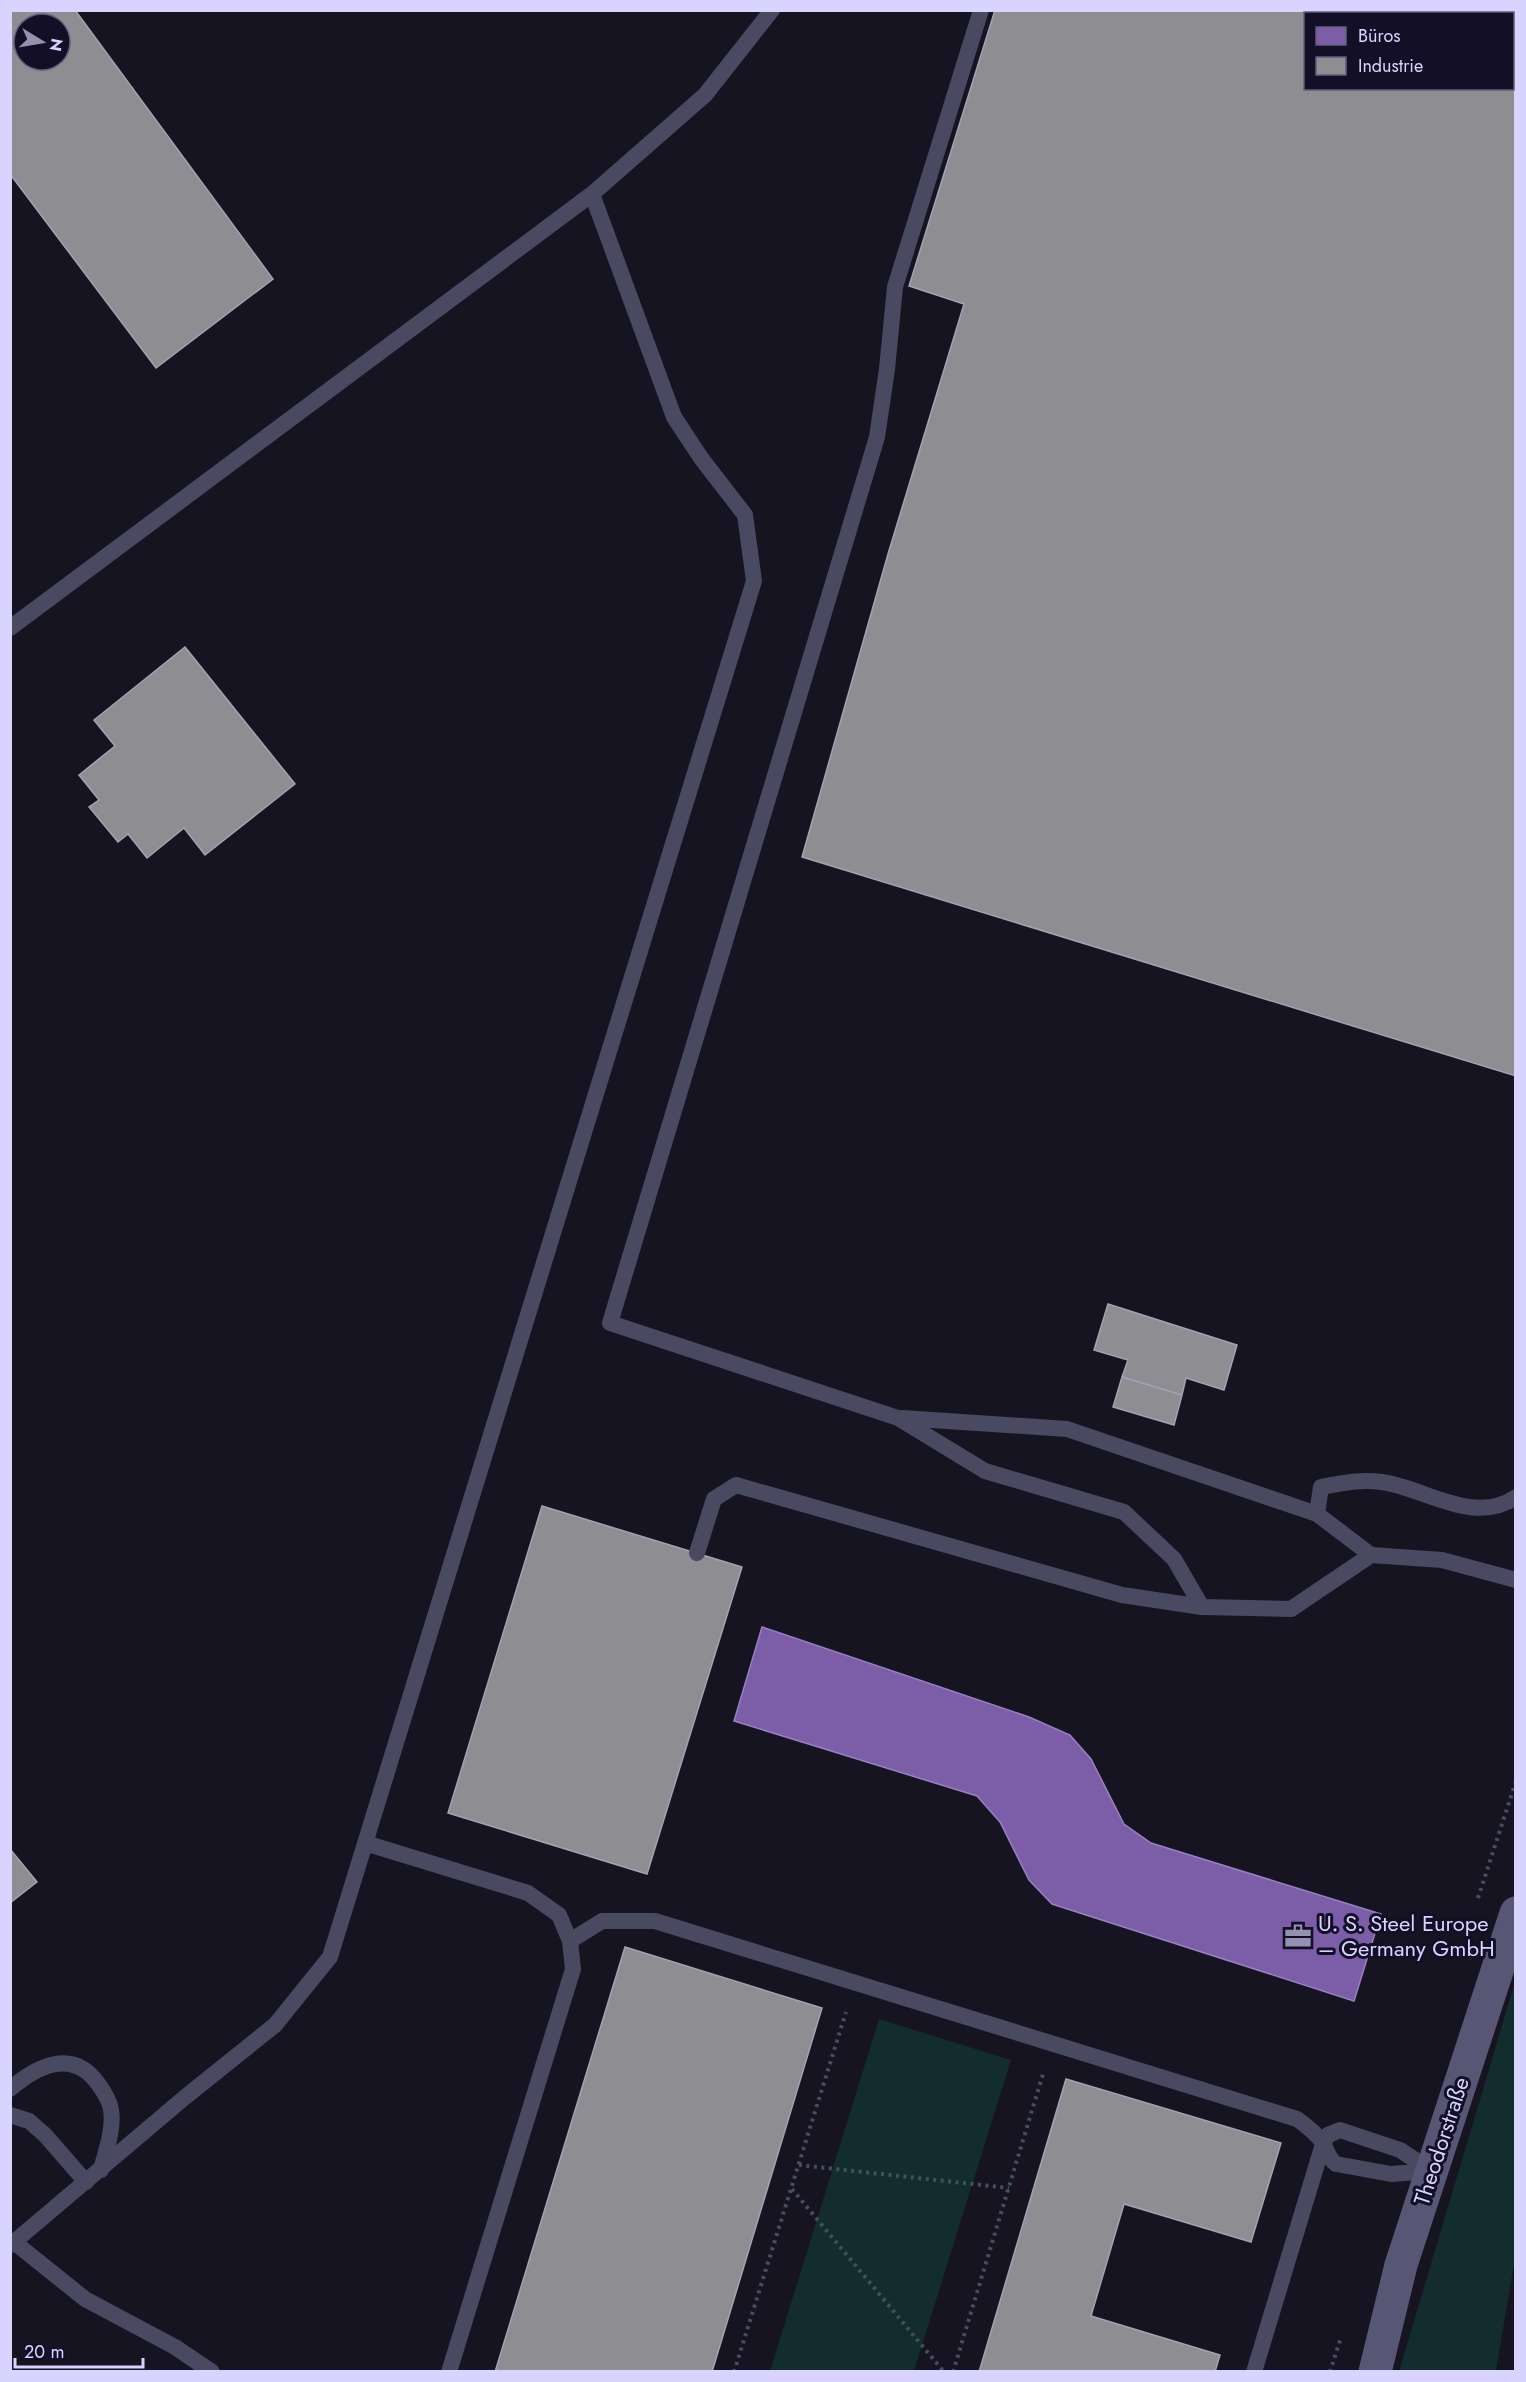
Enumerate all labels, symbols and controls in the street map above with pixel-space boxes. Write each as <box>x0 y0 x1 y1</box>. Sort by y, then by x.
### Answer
north arrow <box>12 12 72 72</box>
legend <box>1304 12 1514 90</box>
text: Büros <box>1358 23 1400 49</box>
text: N <box>44 36 69 53</box>
text: Industrie <box>1358 53 1423 79</box>
place label: U. S. Steel Europe – Germany GmbH <box>1318 1907 1495 1964</box>
office icon: U. S. Steel Europe – Germany GmbH <box>1283 1921 1313 1951</box>
street label: Theodorstraße <box>1405 2073 1477 2209</box>
scale bar <box>15 2331 142 2369</box>
text: 20 m <box>24 2339 64 2365</box>

